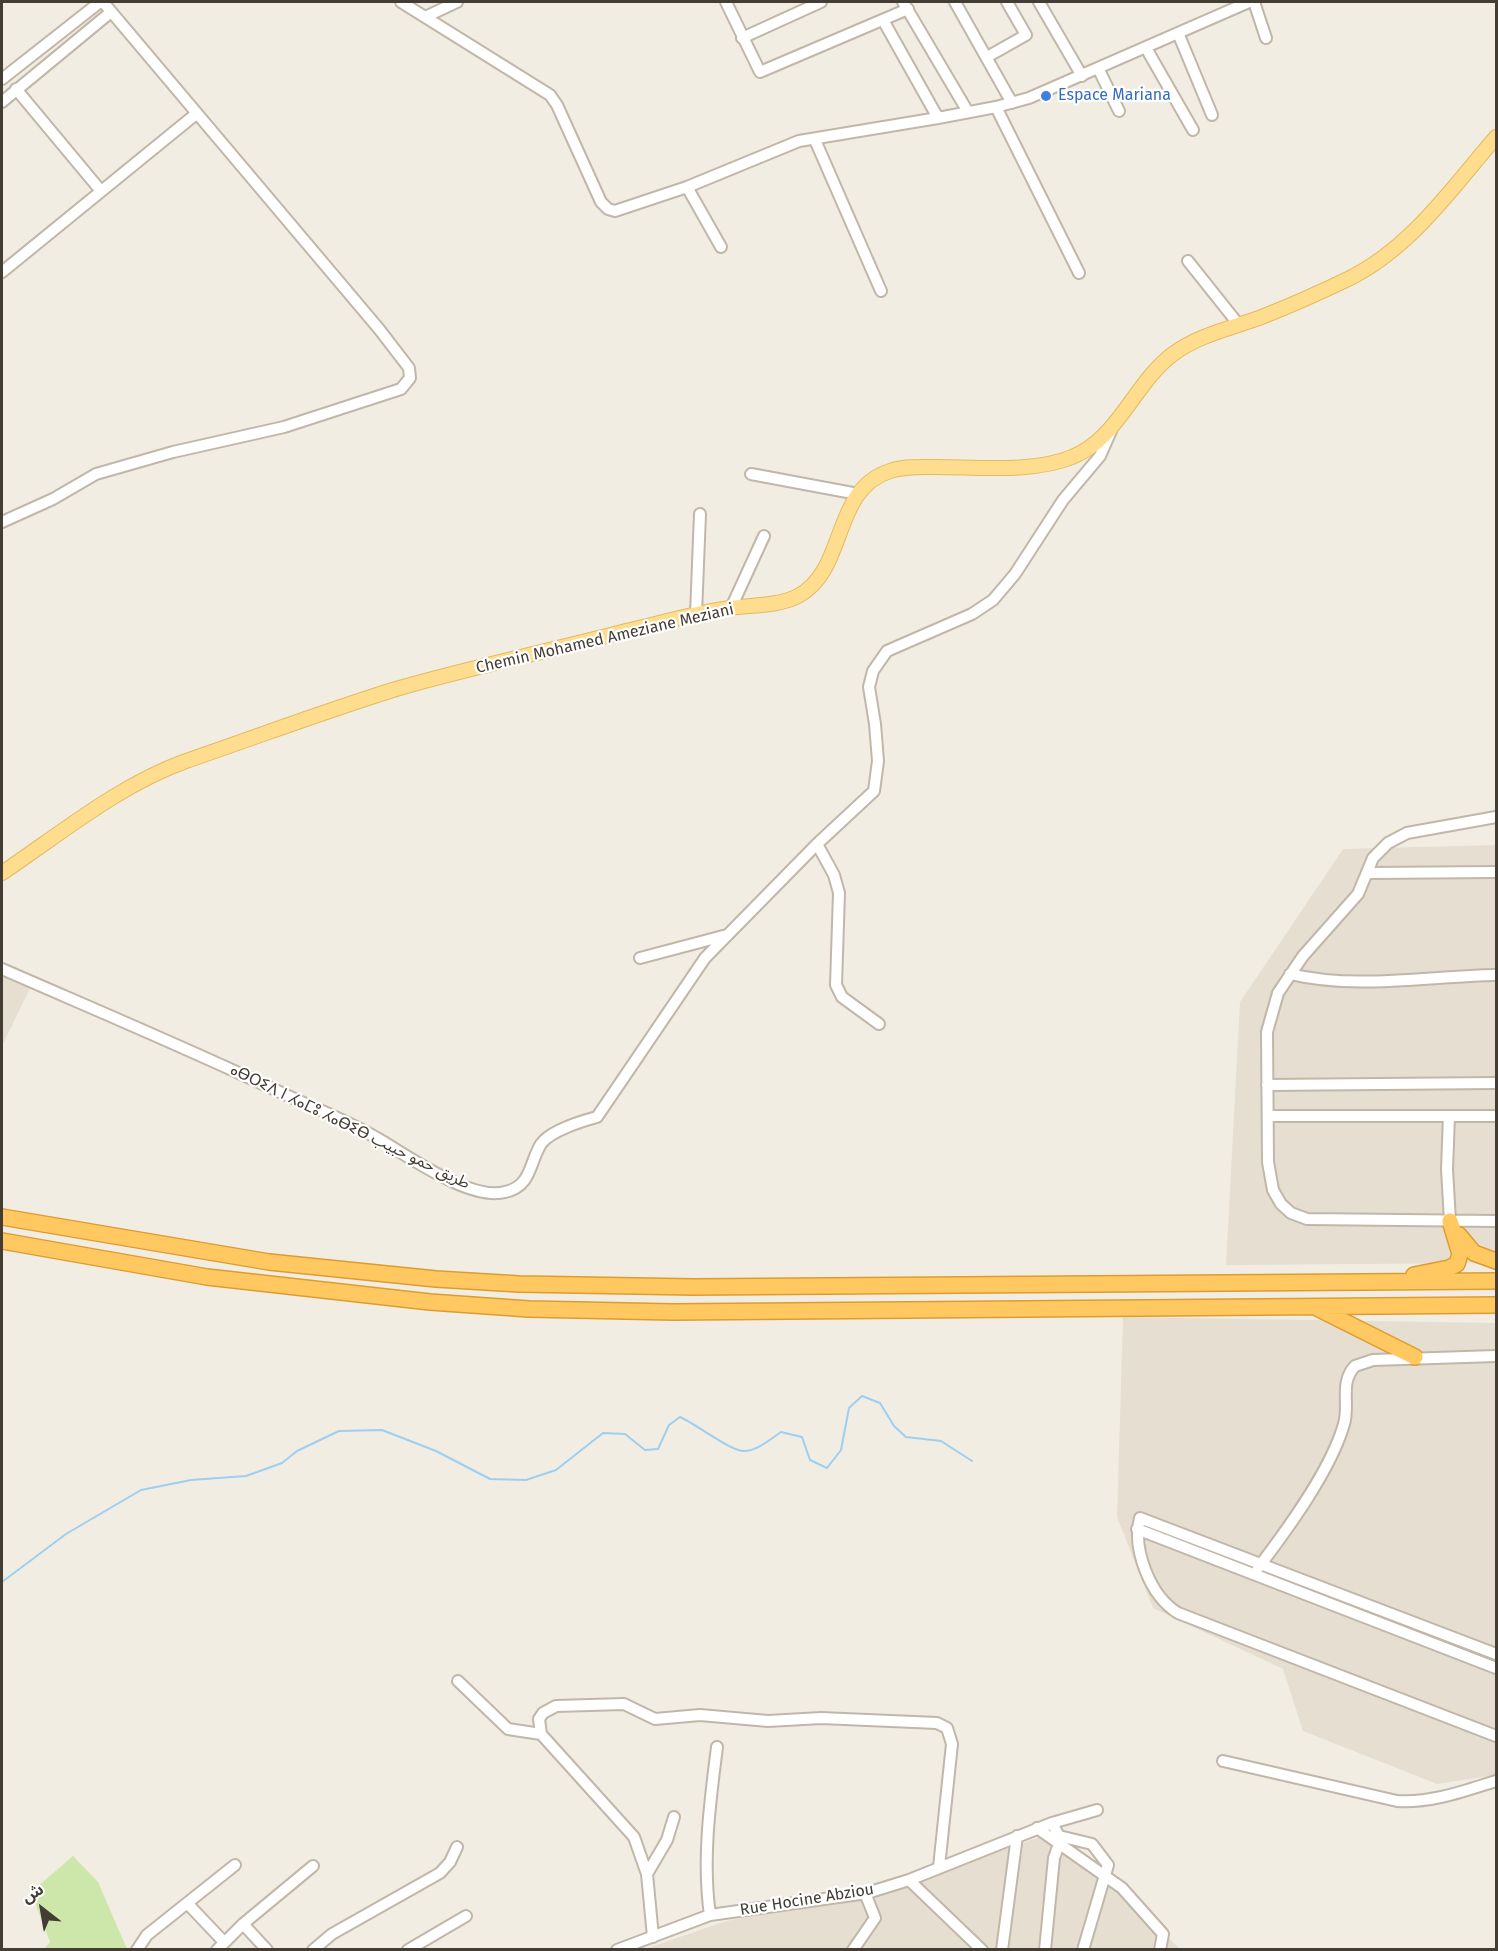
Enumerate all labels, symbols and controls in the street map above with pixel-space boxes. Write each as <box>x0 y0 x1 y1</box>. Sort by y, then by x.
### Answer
place label: Espace Mariana <box>1058 86 1171 106</box>
marker: Espace Mariana <box>1039 89 1053 103</box>
street label: Chemin Mohamed Ameziane Meziani <box>474 600 736 678</box>
street label: ⴰⴱⵔⵉⴷ ⵏ ⵃⴰⵎⵓ ⵃⴰⴱⵉⴱ طريق حمو حبيب <box>227 1060 473 1194</box>
north arrow <box>12 1879 72 1939</box>
text: ش <box>18 1879 47 1907</box>
street label: Rue Hocine Abziou <box>739 1880 875 1920</box>

